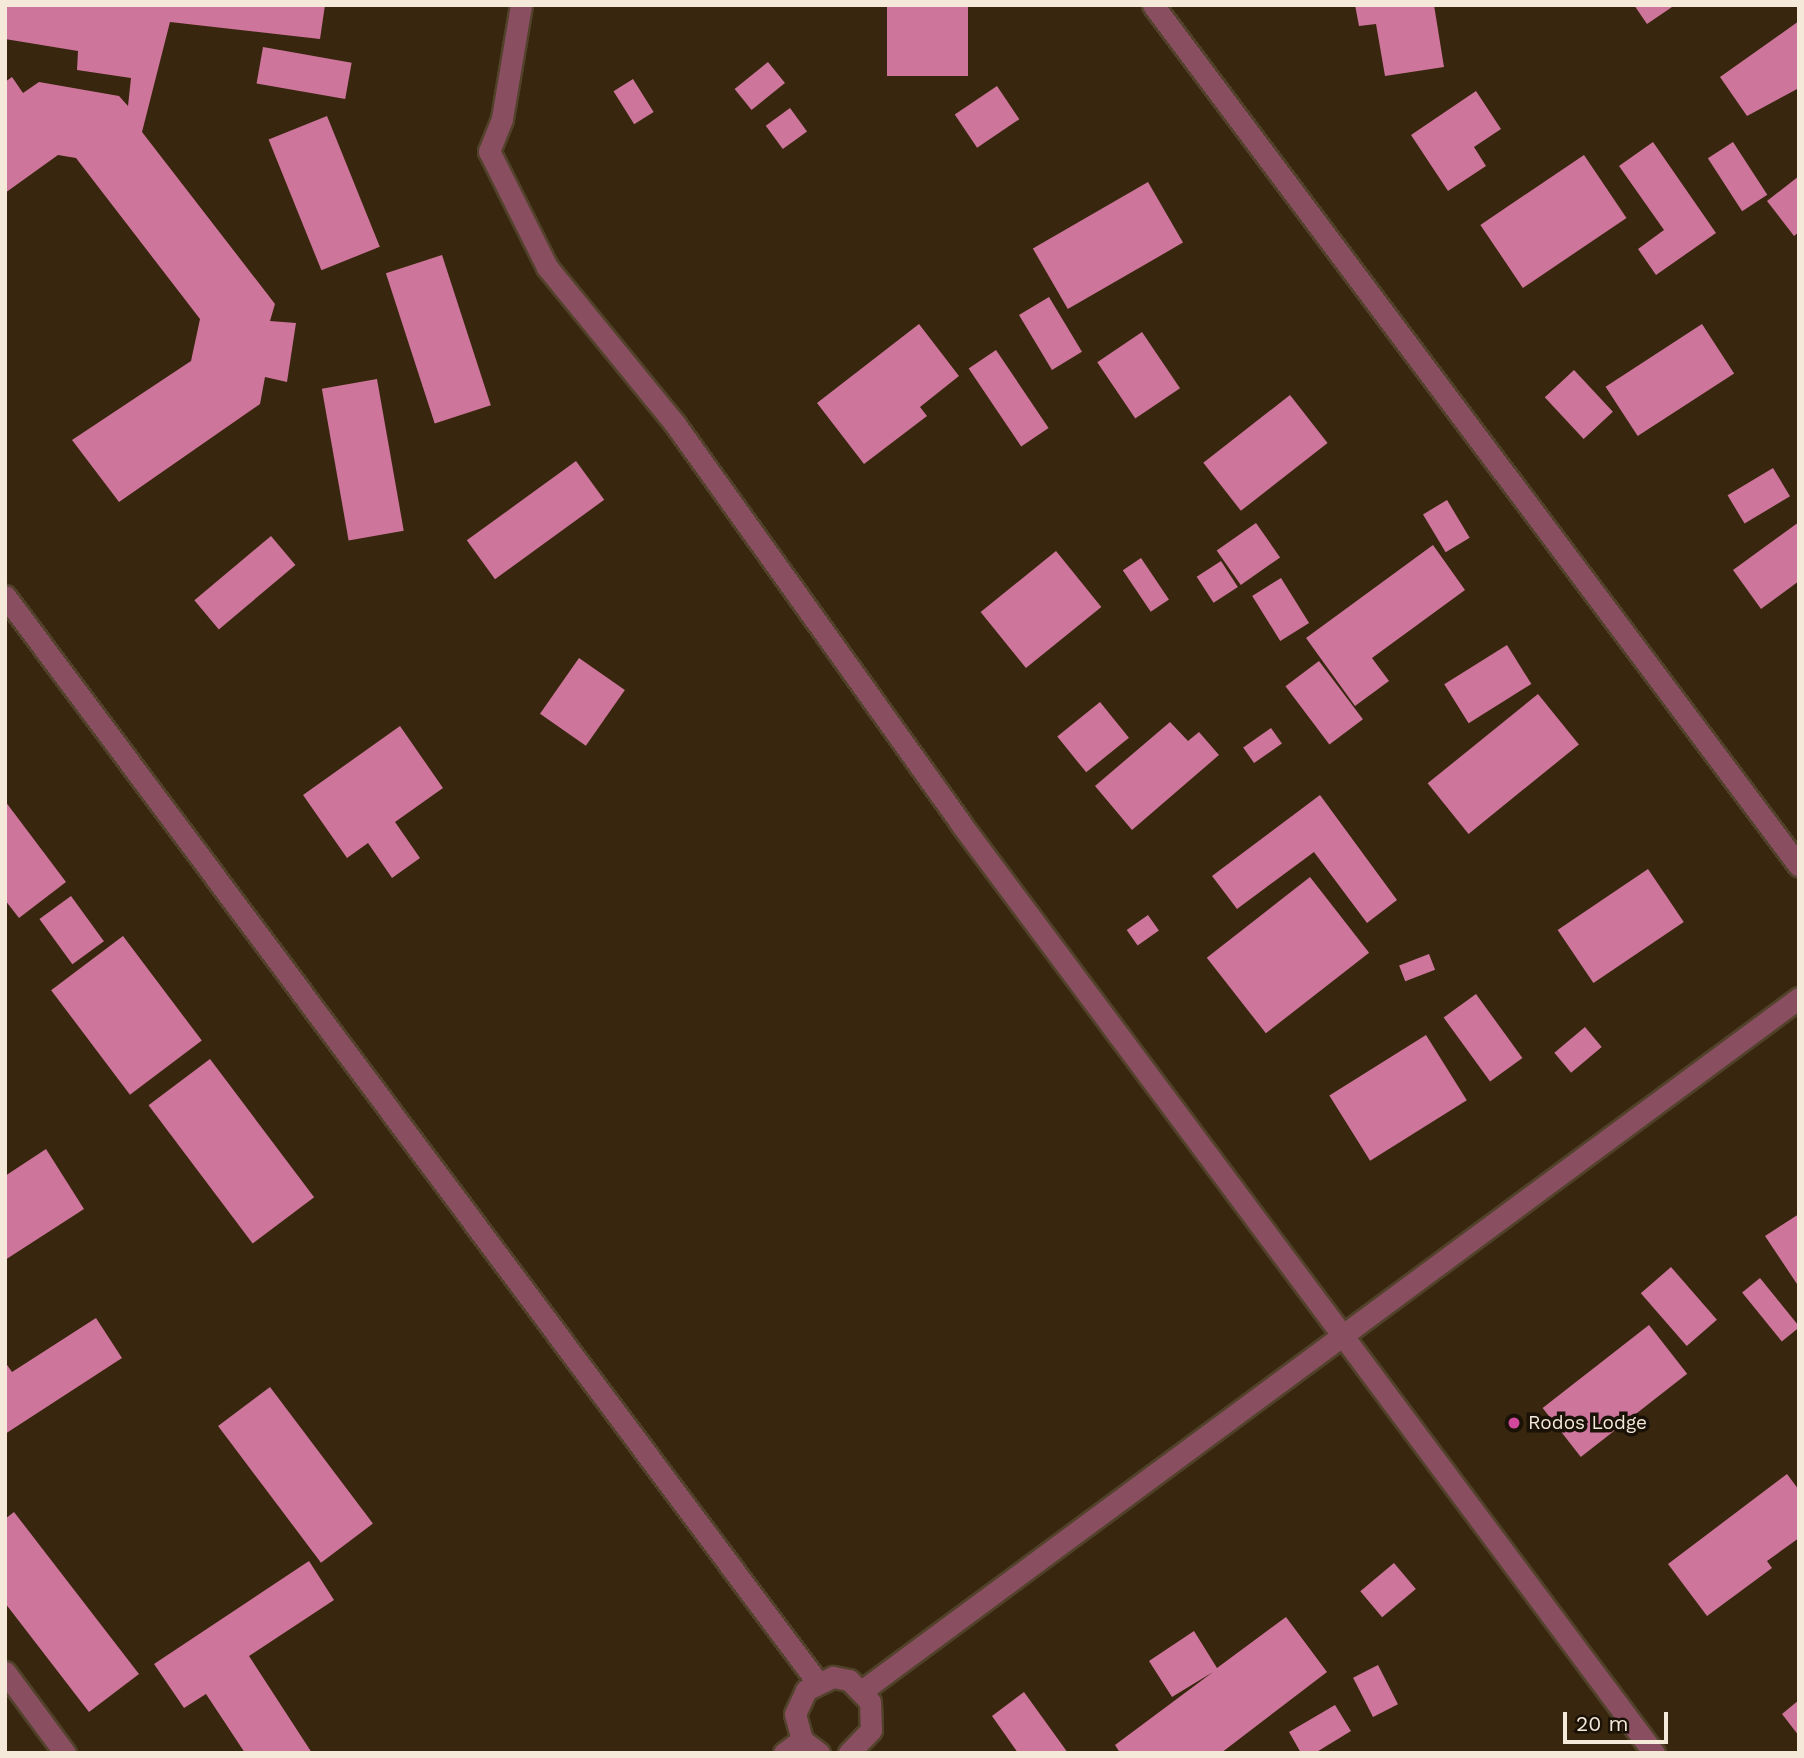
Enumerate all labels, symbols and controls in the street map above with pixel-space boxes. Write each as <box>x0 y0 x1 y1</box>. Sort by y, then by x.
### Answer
place label: Rodos Lodge <box>1528 1412 1647 1434</box>
marker: Rodos Lodge <box>1506 1415 1522 1431</box>
scale bar <box>1566 1698 1671 1742</box>
text: 20 m <box>1576 1711 1628 1736</box>

